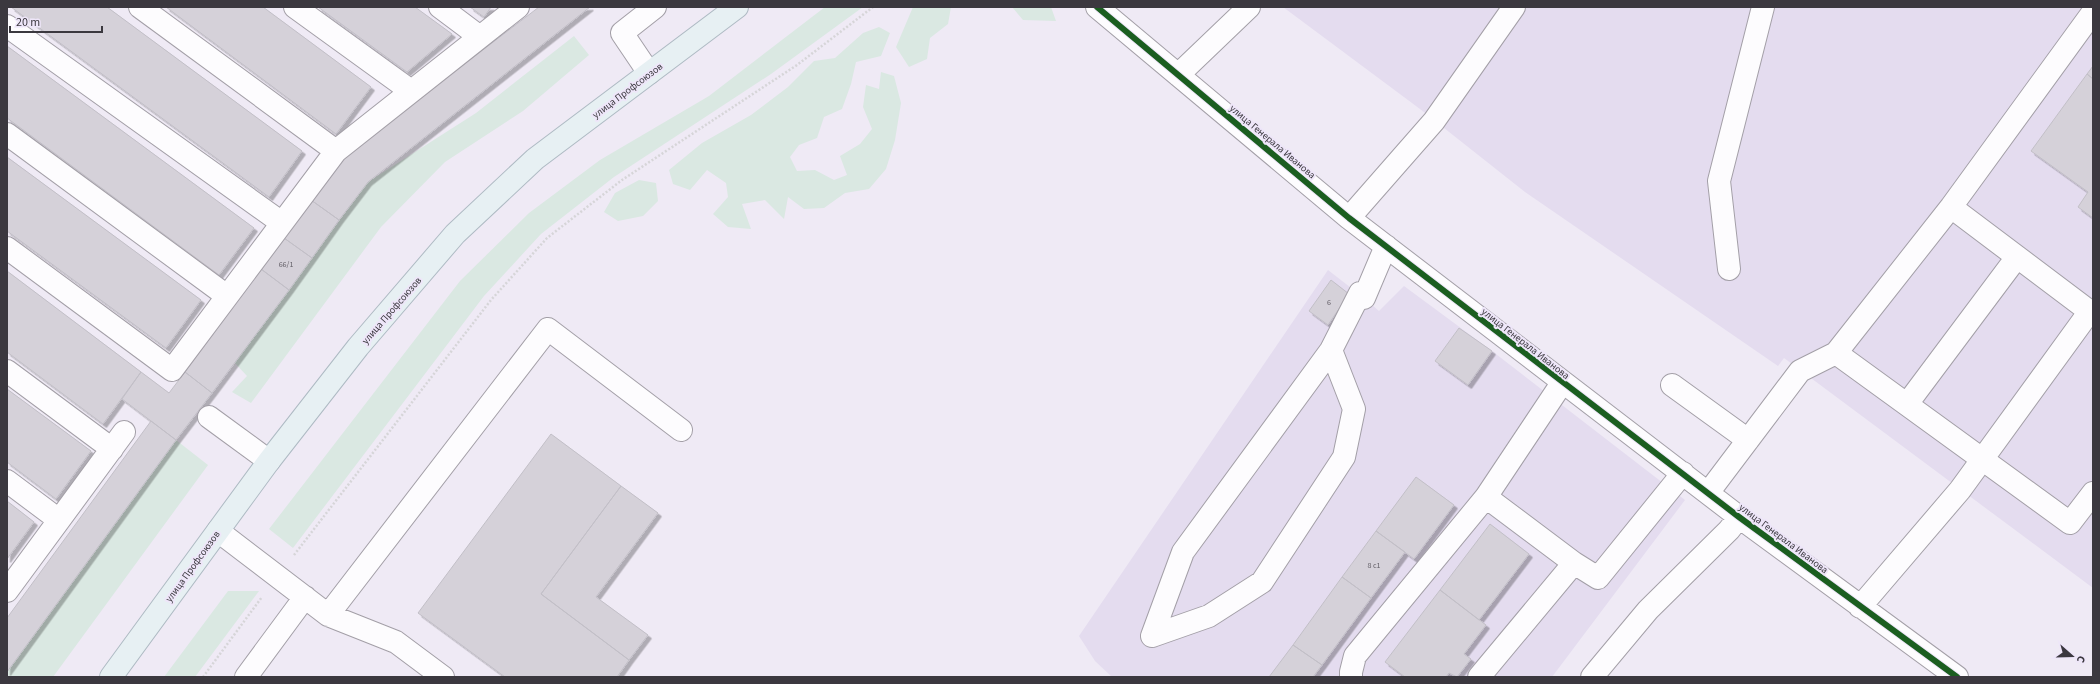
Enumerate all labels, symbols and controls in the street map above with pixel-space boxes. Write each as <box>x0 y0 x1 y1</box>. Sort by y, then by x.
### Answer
scale bar <box>10 8 102 34</box>
text: 20 m <box>16 14 40 31</box>
street label: улица Профсоюзов <box>589 60 666 122</box>
street label: улица Генерала Иванова <box>1226 102 1318 182</box>
house number: 66/1 <box>279 259 293 270</box>
street label: улица Профсоюзов <box>359 274 425 347</box>
house number: 6 <box>1327 297 1331 308</box>
street label: улица Генерала Иванова <box>1478 305 1572 383</box>
street label: улица Генерала Иванова <box>1736 501 1831 577</box>
street label: улица Профсоюзов <box>162 528 223 605</box>
house number: 8 с1 <box>1367 560 1381 571</box>
north arrow <box>2052 636 2092 676</box>
text: С <box>2073 654 2089 665</box>

